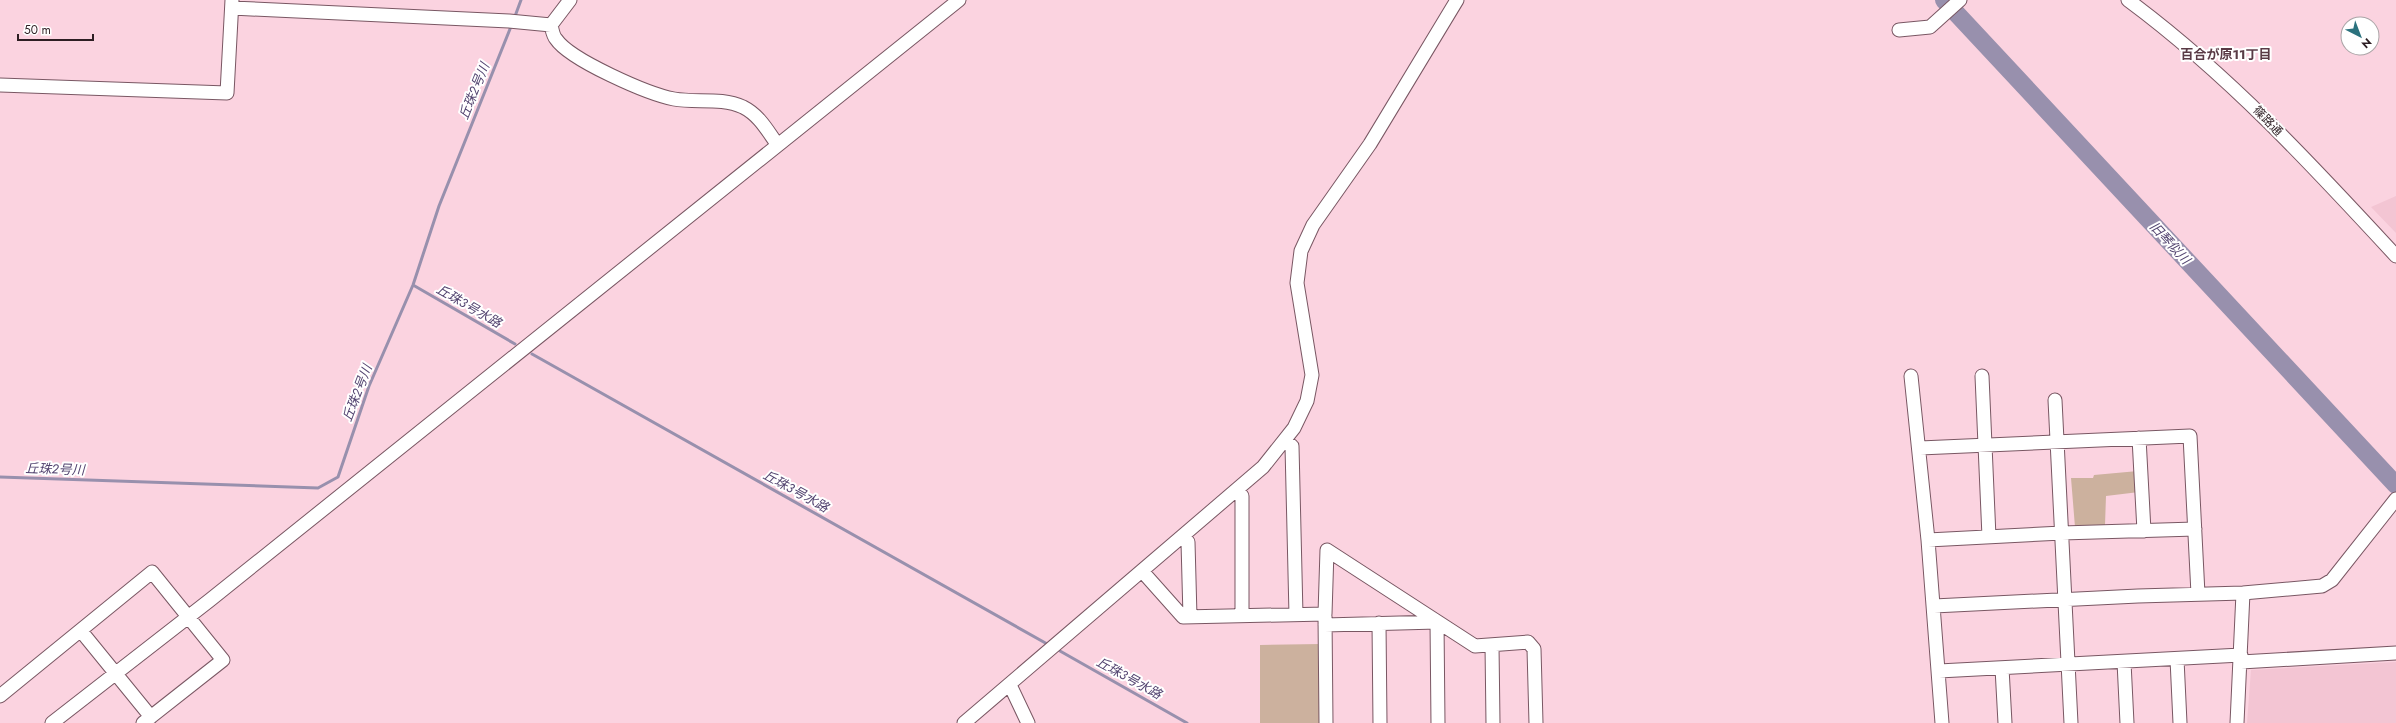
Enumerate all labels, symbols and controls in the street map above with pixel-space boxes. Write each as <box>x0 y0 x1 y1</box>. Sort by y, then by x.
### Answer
scale bar <box>18 16 93 42</box>
north arrow <box>2340 16 2380 56</box>
text: 50 m <box>24 21 51 39</box>
text: N <box>2358 35 2375 52</box>
district label: 百合が原11丁目 <box>2180 45 2272 64</box>
water label: 丘珠２号川 <box>454 58 495 122</box>
street label: 篠路通 <box>2249 102 2287 140</box>
water label: 旧琴似川 <box>2145 218 2196 270</box>
water label: 丘珠３号水路 <box>433 280 506 333</box>
water label: 丘珠２号川 <box>338 360 377 424</box>
water label: 丘珠２号川 <box>25 458 87 480</box>
water label: 丘珠３号水路 <box>760 465 833 517</box>
water label: 丘珠3号水路 <box>1093 652 1166 704</box>

